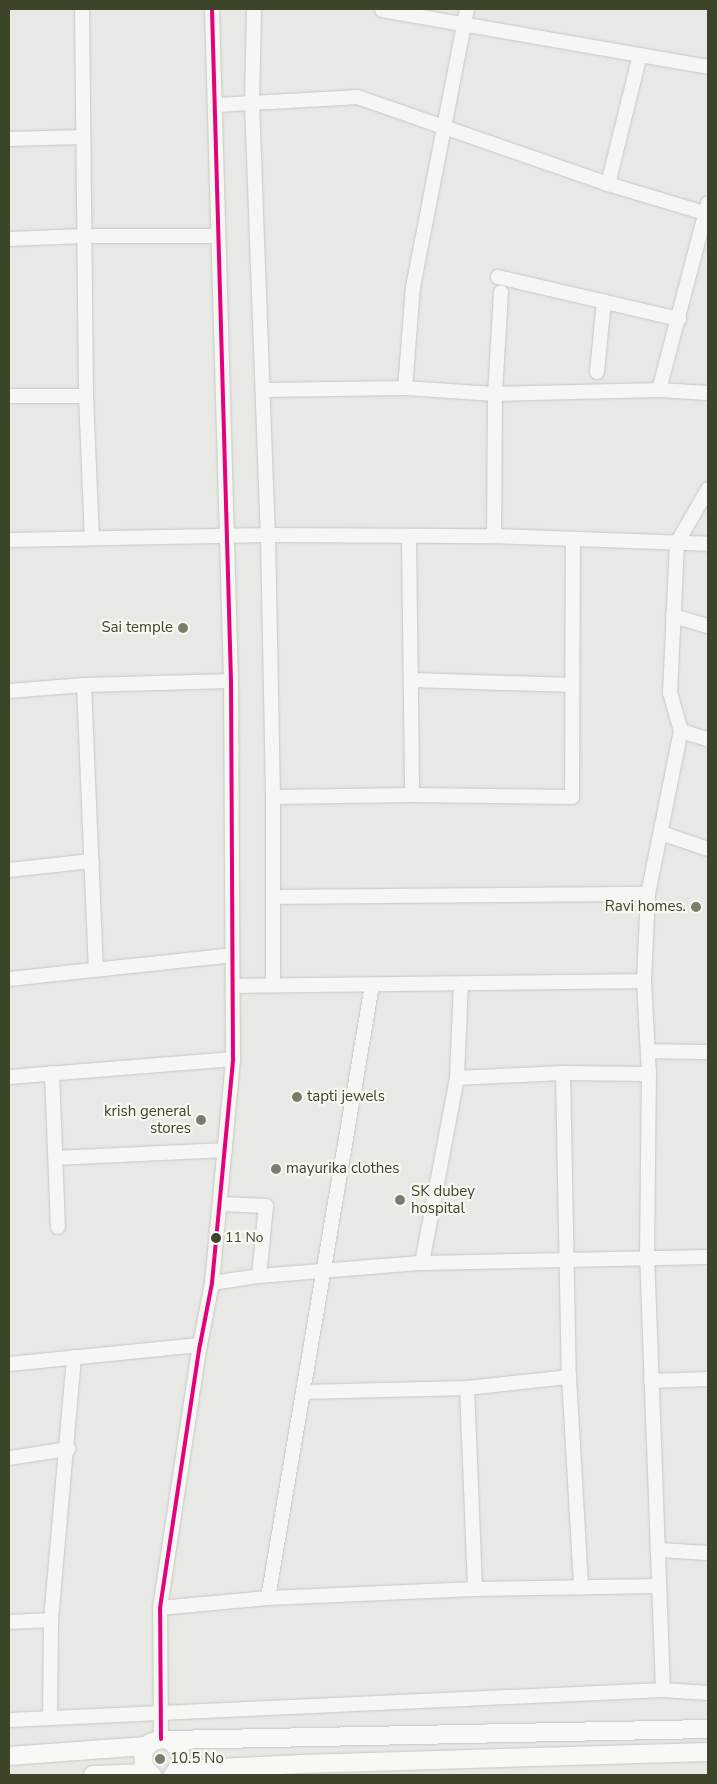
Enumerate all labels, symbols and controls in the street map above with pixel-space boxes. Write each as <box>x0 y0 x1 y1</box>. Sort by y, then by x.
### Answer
place label: Sai temple <box>101 619 173 637</box>
marker: Sai temple <box>177 622 189 634</box>
place label: Ravi homes. <box>605 898 686 916</box>
marker: Ravi homes. <box>690 901 702 913</box>
place label: tapti jewels <box>307 1088 385 1106</box>
marker: tapti jewels <box>291 1091 303 1103</box>
place label: krish general stores <box>104 1102 191 1137</box>
marker: krish general stores <box>195 1114 207 1126</box>
place label: mayurika clothes <box>286 1160 399 1178</box>
marker: mayurika clothes <box>270 1163 282 1175</box>
place label: SK dubey hospital <box>411 1182 475 1217</box>
marker: SK dubey hospital <box>393 1193 407 1207</box>
place label: 11 No <box>225 1230 264 1246</box>
marker: 11 No <box>211 1233 221 1243</box>
place label: 10.5 No <box>170 1750 224 1768</box>
marker: 10.5 No <box>154 1753 166 1765</box>

